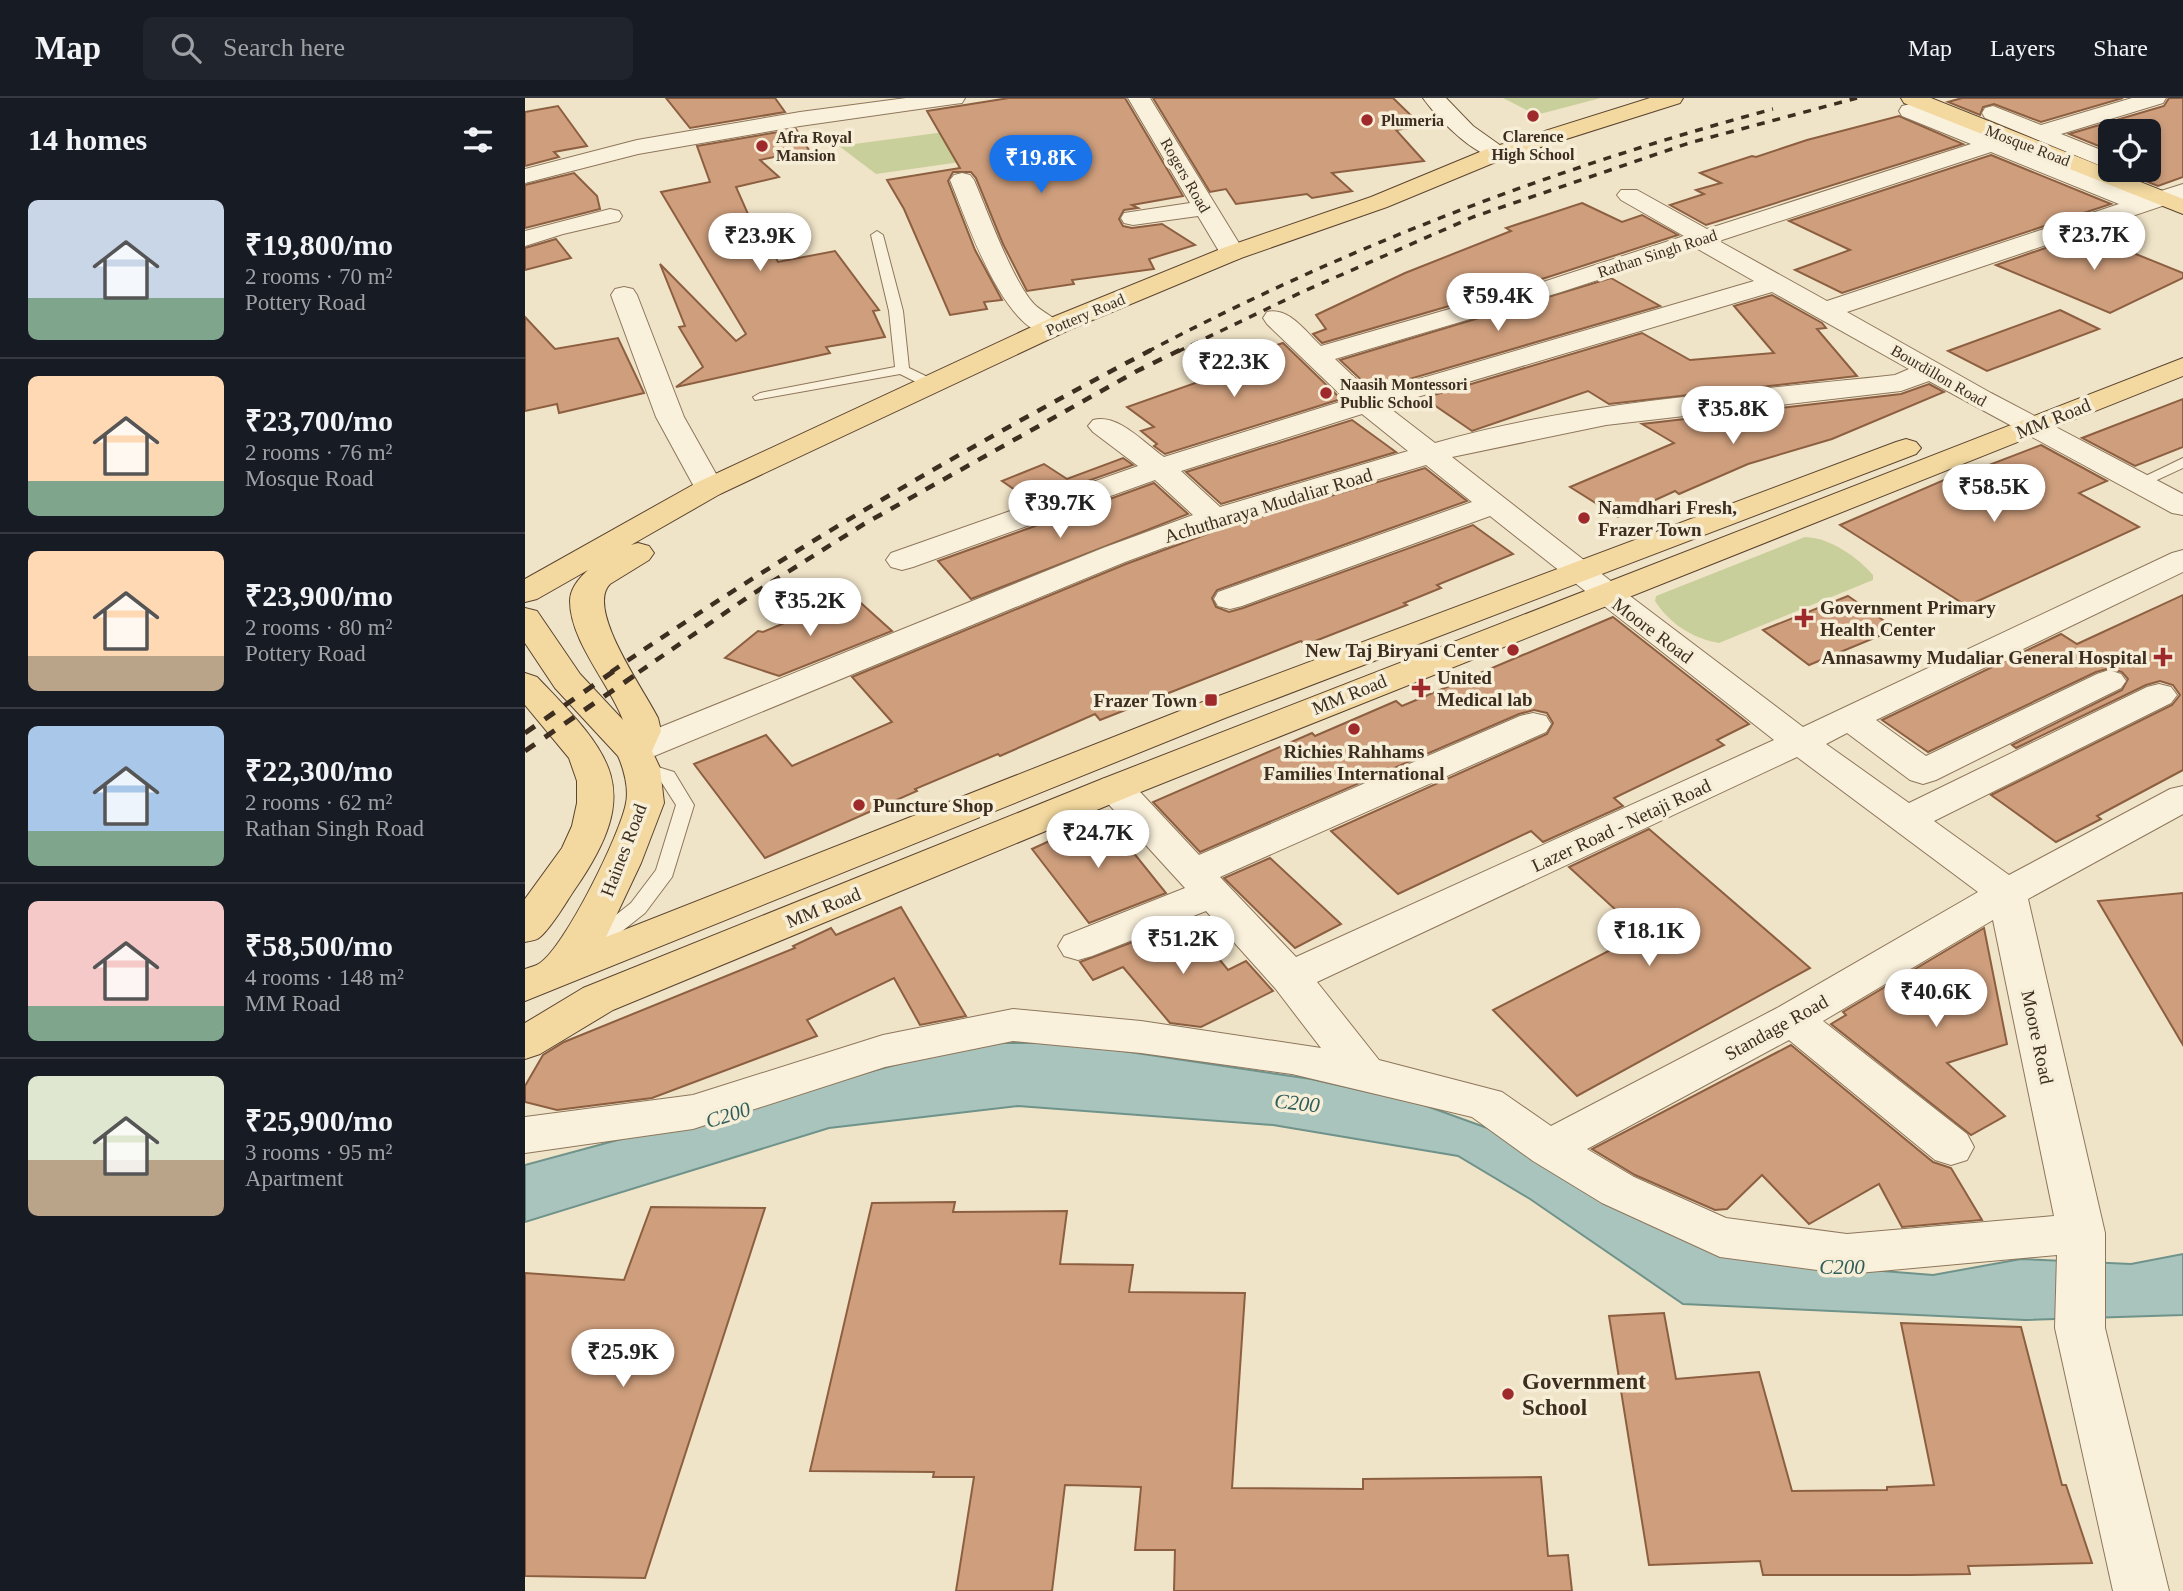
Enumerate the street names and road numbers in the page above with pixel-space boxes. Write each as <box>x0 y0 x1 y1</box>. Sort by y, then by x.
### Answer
street label: Mosque Road <box>1983 122 2073 170</box>
street label: Rogers Road <box>1157 135 1214 216</box>
street label: Rathan Singh Road <box>1595 226 1719 282</box>
street label: Pottery Road <box>1043 290 1128 340</box>
street label: Bourdillon Road <box>1888 341 1989 410</box>
street label: MM Road <box>2013 394 2094 443</box>
street label: Achutharaya Mudaliar Road <box>1162 464 1375 547</box>
street label: Moore Road <box>1608 593 1698 668</box>
street label: MM Road <box>1309 670 1390 719</box>
street label: Lazer Road - Netaji Road <box>1528 774 1715 876</box>
street label: Haines Road <box>596 800 651 900</box>
street label: MM Road <box>783 883 864 932</box>
street label: Moore Road <box>2017 988 2058 1086</box>
street label: Standage Road <box>1721 990 1832 1064</box>

